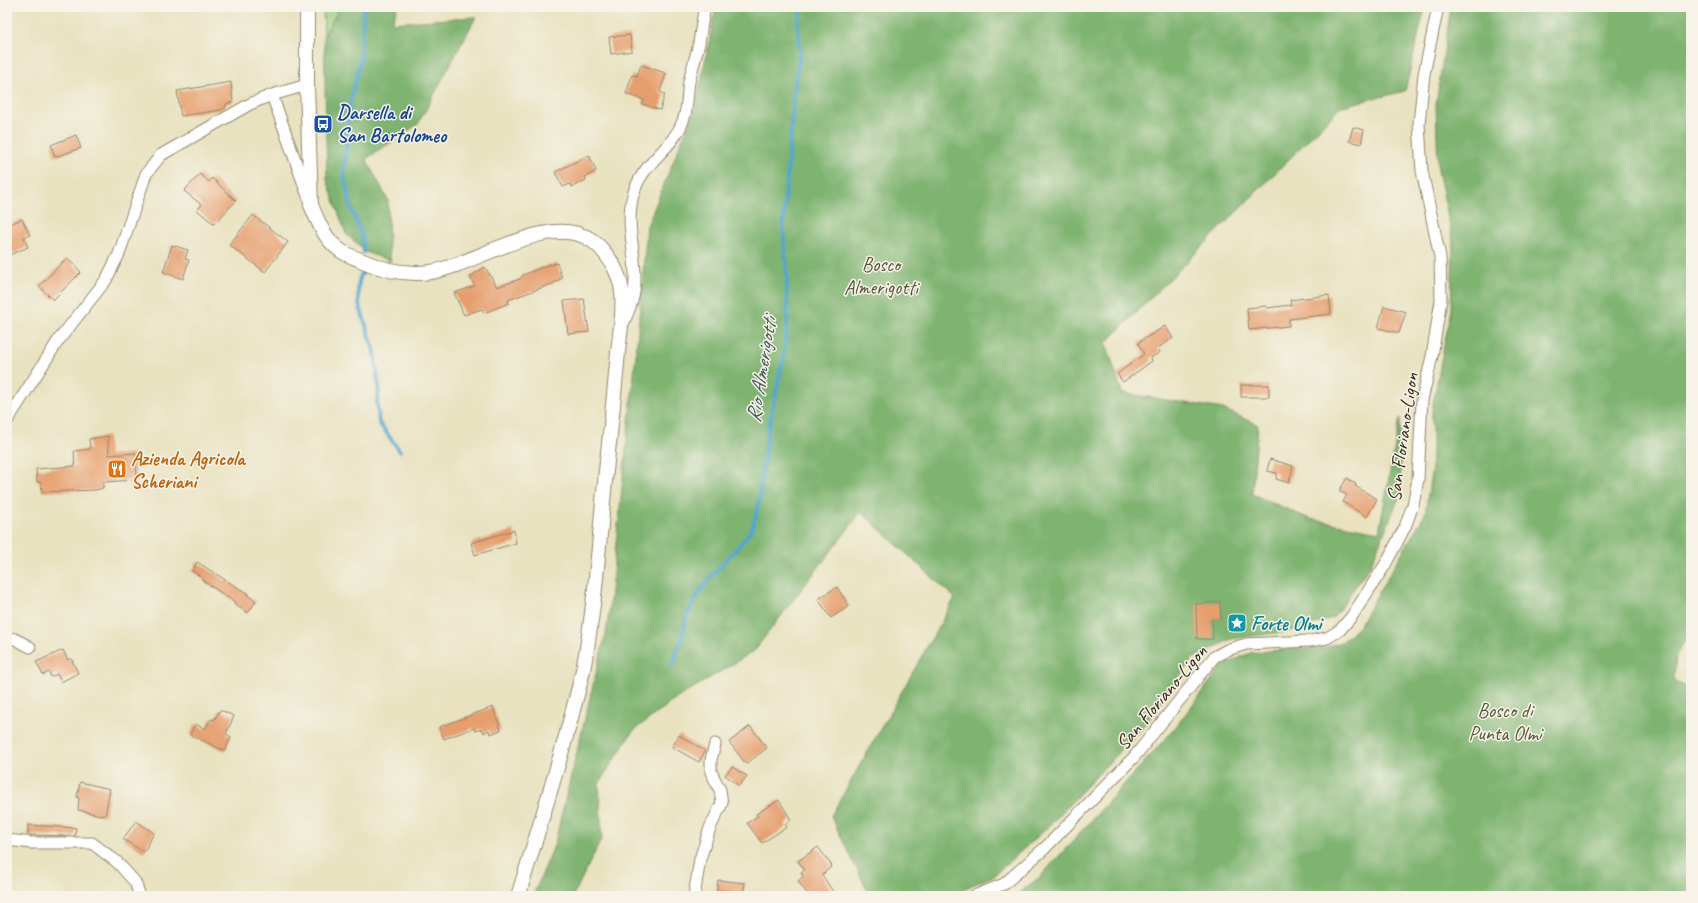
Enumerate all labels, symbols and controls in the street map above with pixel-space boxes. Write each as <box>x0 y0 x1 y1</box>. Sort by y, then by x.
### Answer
place label: Darsella di San Bartolomeo <box>337 100 448 148</box>
bus stop icon: Darsella di San Bartolomeo <box>312 113 334 135</box>
park label: Bosco Almerigotti <box>844 252 920 300</box>
water label: Rio Almerigotti <box>740 311 783 424</box>
street label: San Floriano-Ligon <box>1381 370 1424 503</box>
place label: Azienda Agricola Scheriani <box>131 446 246 494</box>
restaurant icon: Azienda Agricola Scheriani <box>106 458 128 480</box>
place label: Forte Olmi <box>1251 611 1325 636</box>
place icon: Forte Olmi <box>1226 612 1248 634</box>
street label: San Floriano-Ligon <box>1110 639 1213 755</box>
park label: Bosco di Punta Olmi <box>1469 698 1544 746</box>

